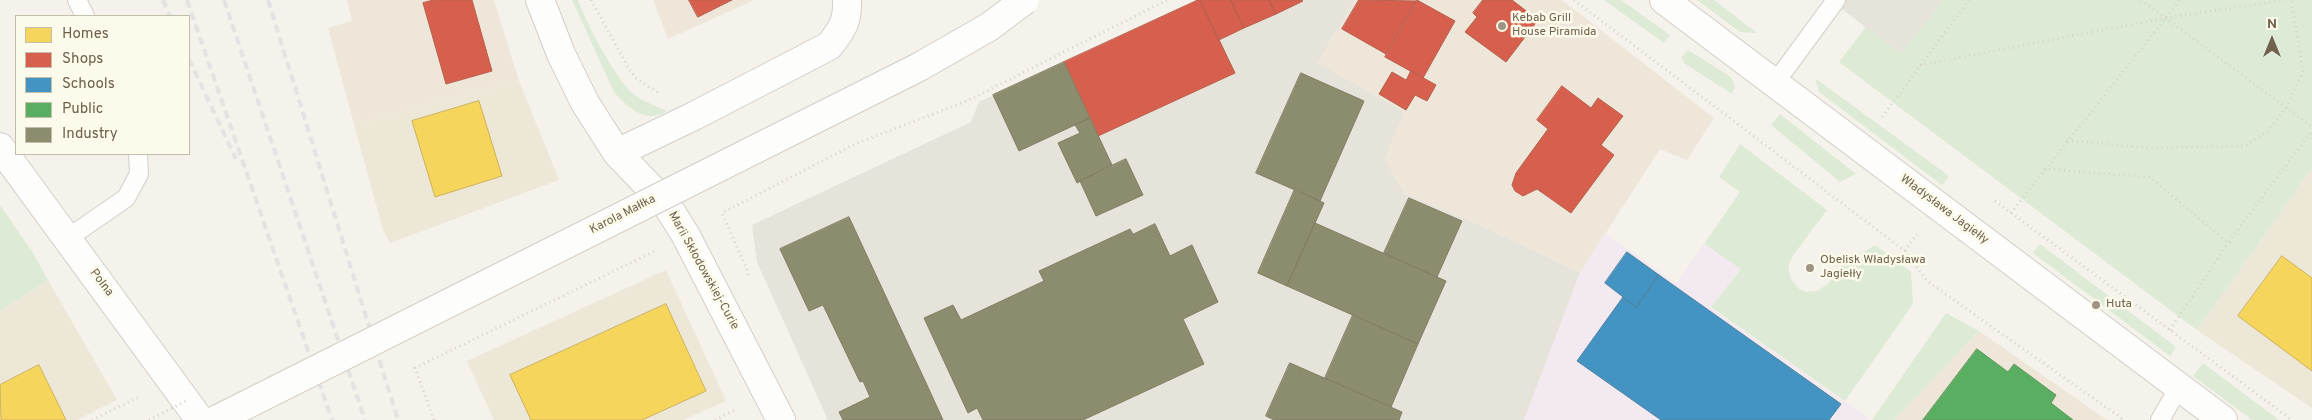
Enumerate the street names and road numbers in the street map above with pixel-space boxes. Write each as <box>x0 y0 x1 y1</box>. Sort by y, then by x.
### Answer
street label: Władysława Jagiełły <box>1897 172 1991 248</box>
street label: Karola Małłka <box>588 192 658 238</box>
street label: Marii Skłodowskiej-Curie <box>665 209 741 333</box>
street label: Polna <box>86 266 116 300</box>

